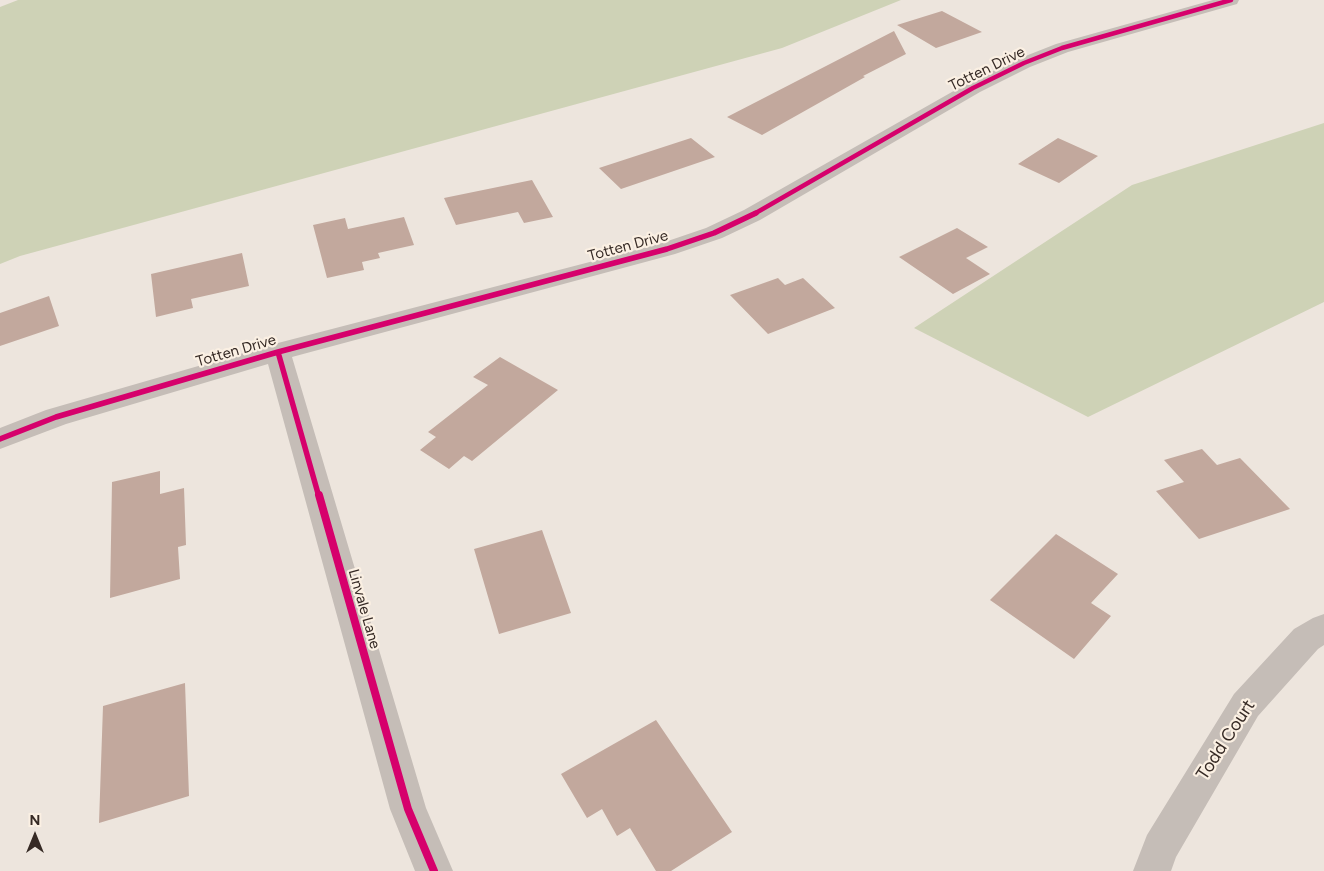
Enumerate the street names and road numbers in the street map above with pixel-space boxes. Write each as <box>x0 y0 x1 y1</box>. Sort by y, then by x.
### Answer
street label: Totten Drive <box>946 43 1028 95</box>
street label: Totten Drive <box>586 227 670 265</box>
street label: Totten Drive <box>194 331 278 371</box>
street label: Linvale Lane <box>344 567 384 651</box>
street label: Todd Court <box>1192 696 1260 784</box>

